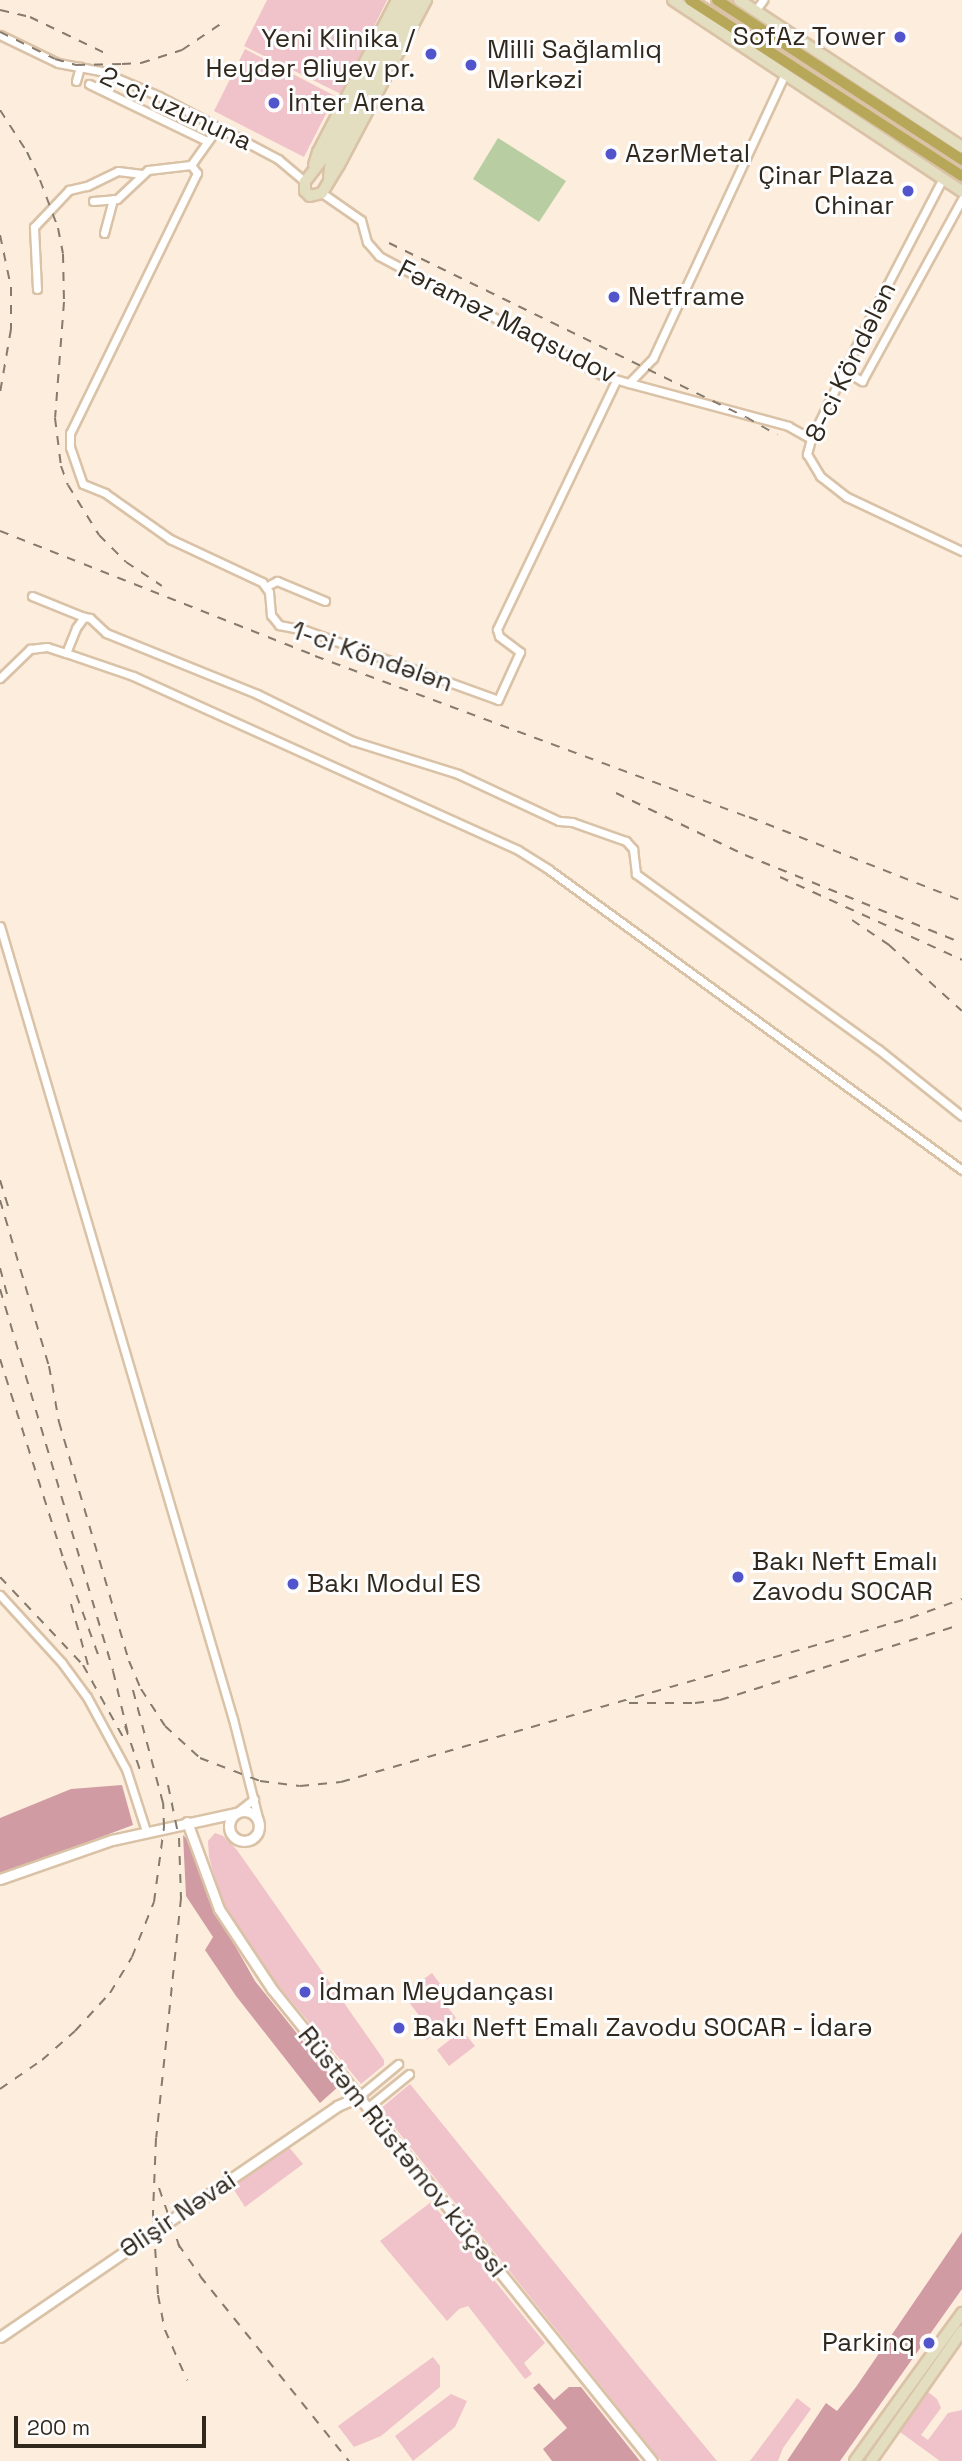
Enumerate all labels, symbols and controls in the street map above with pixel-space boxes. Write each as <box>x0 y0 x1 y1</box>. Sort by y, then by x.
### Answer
place label: SofAz Tower <box>732 21 886 53</box>
place label: Yeni Klinika / Heydər Əliyev pr. <box>205 23 415 84</box>
marker: SofAz Tower <box>892 29 908 45</box>
place label: Milli Sağlamlıq Mərkəzi <box>487 34 662 96</box>
marker: Yeni Klinika / Heydər Əliyev pr. <box>421 44 441 64</box>
marker: Milli Sağlamlıq Mərkəzi <box>461 55 481 75</box>
street label: 2-ci uzununa <box>95 60 257 158</box>
place label: İnter Arena <box>288 87 425 119</box>
marker: İnter Arena <box>266 95 282 111</box>
place label: AzərMetal <box>625 138 750 170</box>
marker: AzərMetal <box>603 146 619 162</box>
place label: Çinar Plaza Chinar <box>758 160 894 222</box>
marker: Çinar Plaza Chinar <box>900 183 916 199</box>
street label: Fəraməz Maqsudov <box>393 253 621 391</box>
street label: 8-ci Köndələn <box>799 277 903 447</box>
place label: Netframe <box>628 281 745 313</box>
marker: Netframe <box>606 289 622 305</box>
street label: 1-ci Köndələn <box>287 615 457 699</box>
place label: Bakı Neft Emalı Zavodu SOCAR <box>752 1546 938 1608</box>
place label: Bakı Modul ES <box>307 1568 481 1600</box>
marker: Bakı Neft Emalı Zavodu SOCAR <box>730 1569 746 1585</box>
marker: Bakı Modul ES <box>285 1576 301 1592</box>
place label: İdman Meydançası <box>319 1976 554 2008</box>
marker: İdman Meydançası <box>297 1984 313 2000</box>
place label: Bakı Neft Emalı Zavodu SOCAR - İdarə <box>413 2012 874 2044</box>
street label: Rüstəm Rüstəmov küçəsi <box>291 2020 513 2284</box>
marker: Bakı Neft Emalı Zavodu SOCAR - İdarə <box>391 2020 407 2036</box>
street label: Əlişir Nəvai <box>114 2165 242 2265</box>
place label: Parkinq <box>822 2327 915 2359</box>
marker: Parkinq <box>921 2335 937 2351</box>
scale bar <box>18 2402 210 2446</box>
text: 200 m <box>27 2414 90 2441</box>

